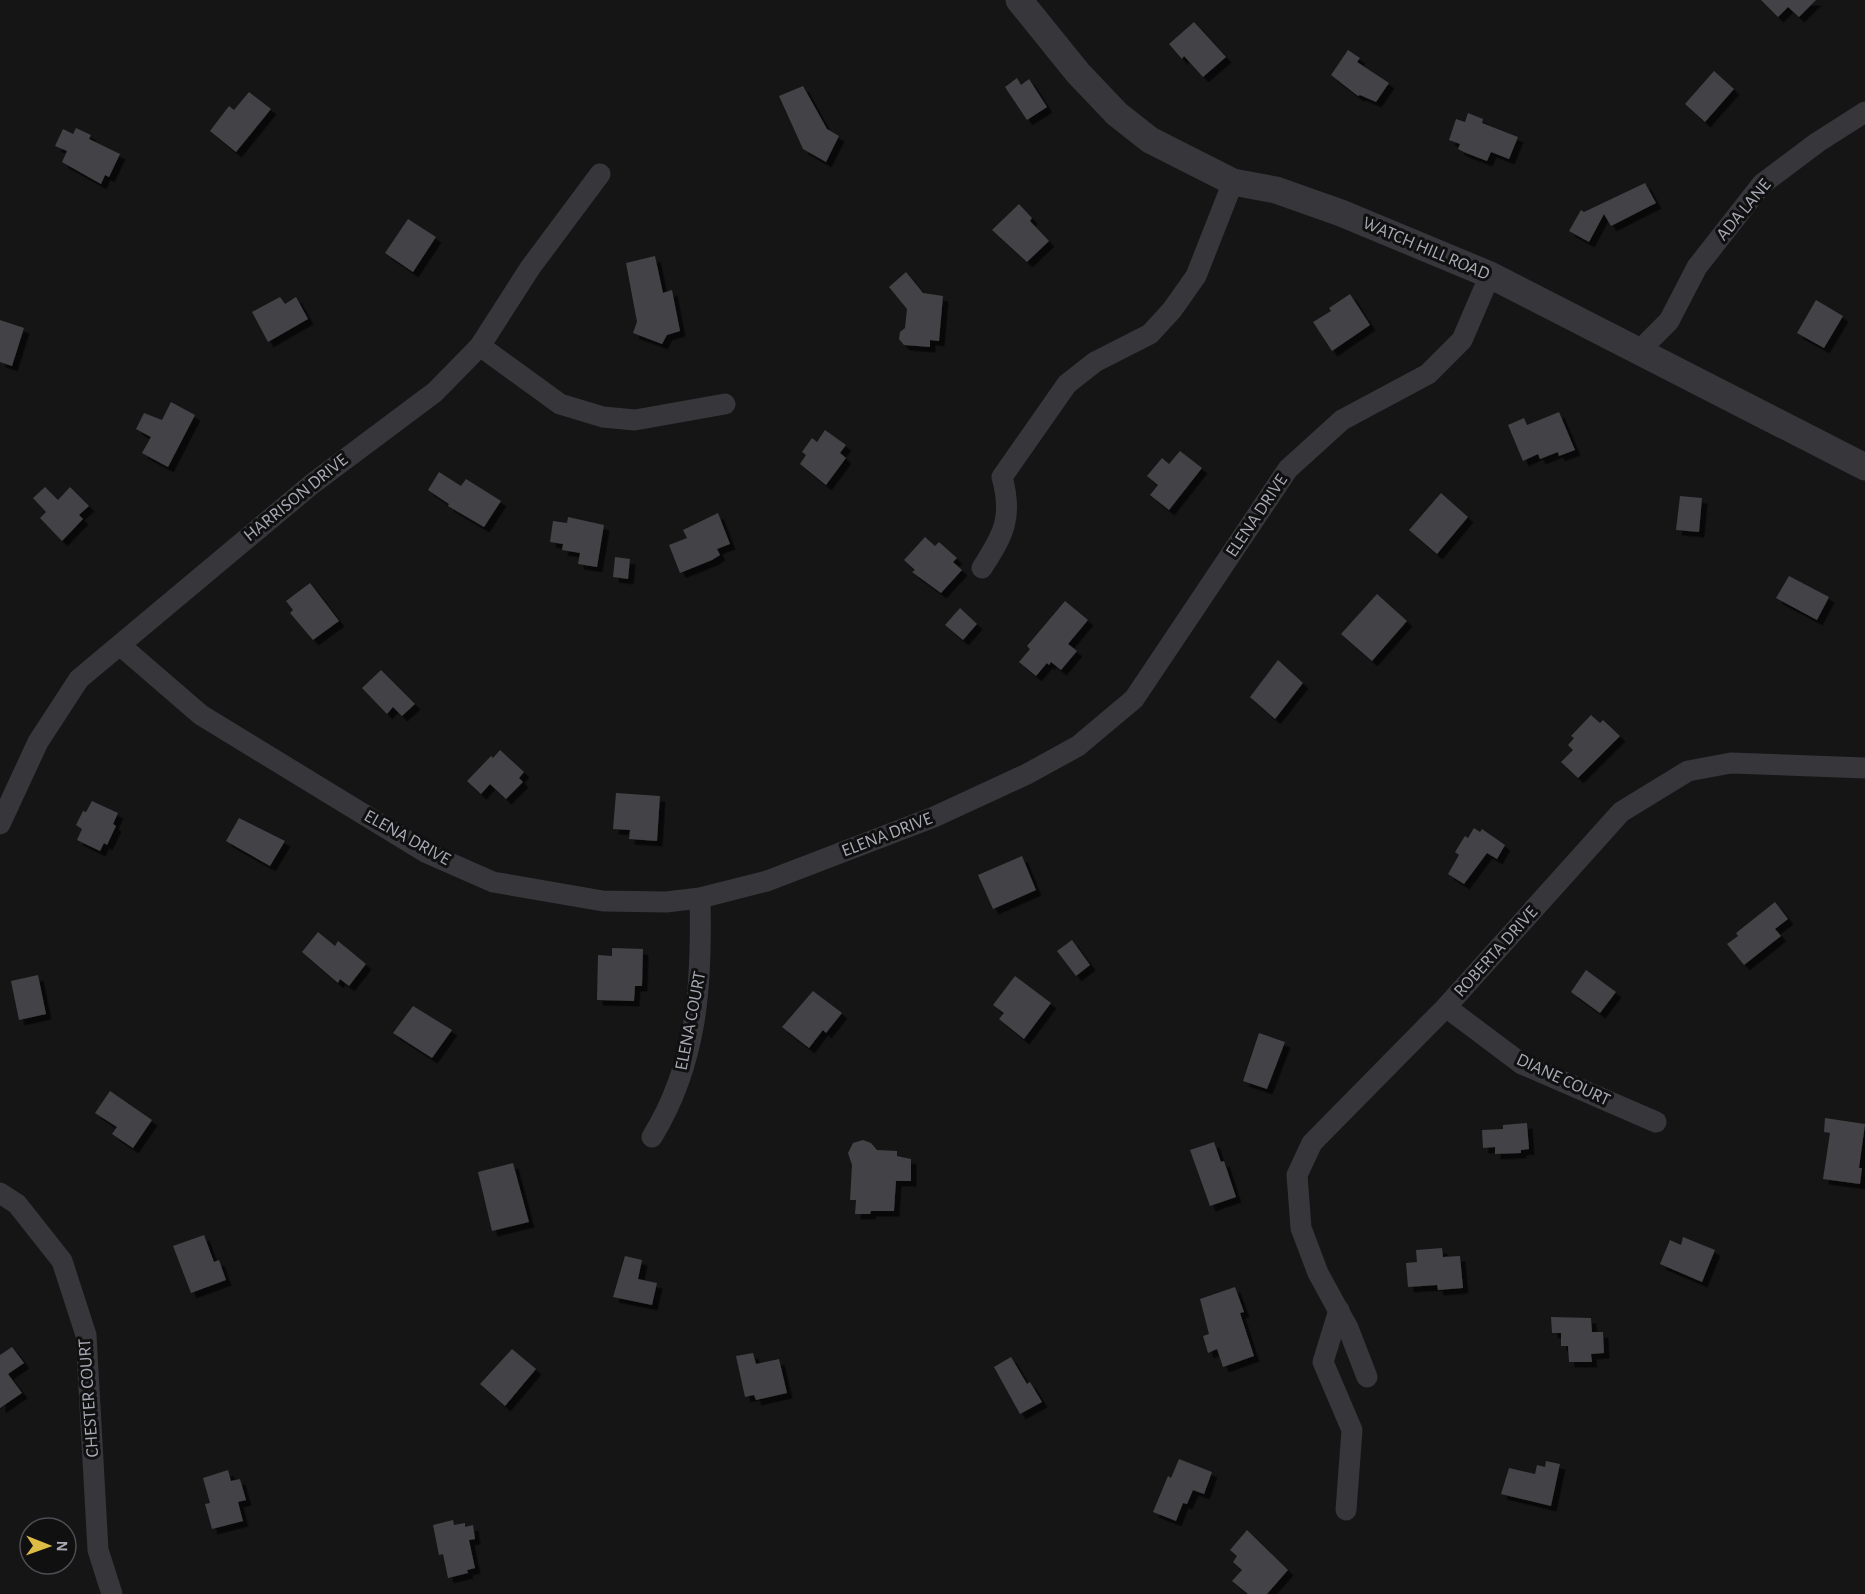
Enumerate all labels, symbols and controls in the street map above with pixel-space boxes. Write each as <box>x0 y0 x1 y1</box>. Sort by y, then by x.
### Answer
street label: ADA LANE <box>1713 176 1775 244</box>
street label: WATCH HILL ROAD <box>1360 214 1492 284</box>
street label: HARRISON DRIVE <box>241 451 352 545</box>
street label: ELENA DRIVE <box>1223 471 1291 561</box>
street label: ELENA DRIVE <box>361 807 453 869</box>
street label: ELENA DRIVE <box>839 809 935 861</box>
street label: ROBERTA DRIVE <box>1451 903 1541 1001</box>
street label: ELENA COURT <box>673 970 709 1072</box>
street label: DIANE COURT <box>1513 1051 1613 1110</box>
street label: CHESTER COURT <box>76 1338 102 1458</box>
north arrow <box>18 1516 78 1576</box>
text: N <box>54 1541 70 1552</box>

